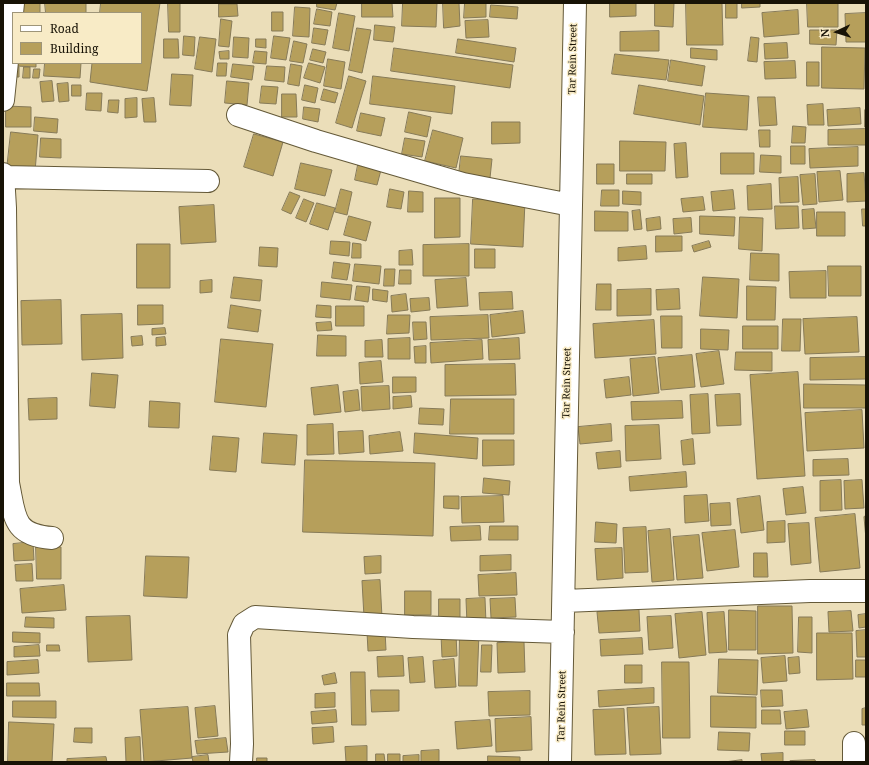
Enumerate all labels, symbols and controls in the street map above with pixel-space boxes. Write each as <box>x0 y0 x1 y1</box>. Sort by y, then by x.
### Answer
legend <box>12 12 142 64</box>
north arrow <box>817 12 857 52</box>
text: Road <box>50 20 79 37</box>
street label: Tar Rein Street <box>566 23 580 95</box>
text: N <box>817 28 832 38</box>
text: Building <box>50 40 98 57</box>
street label: Tar Rein Street <box>560 347 574 419</box>
street label: Tar Rein Street <box>555 670 569 742</box>

